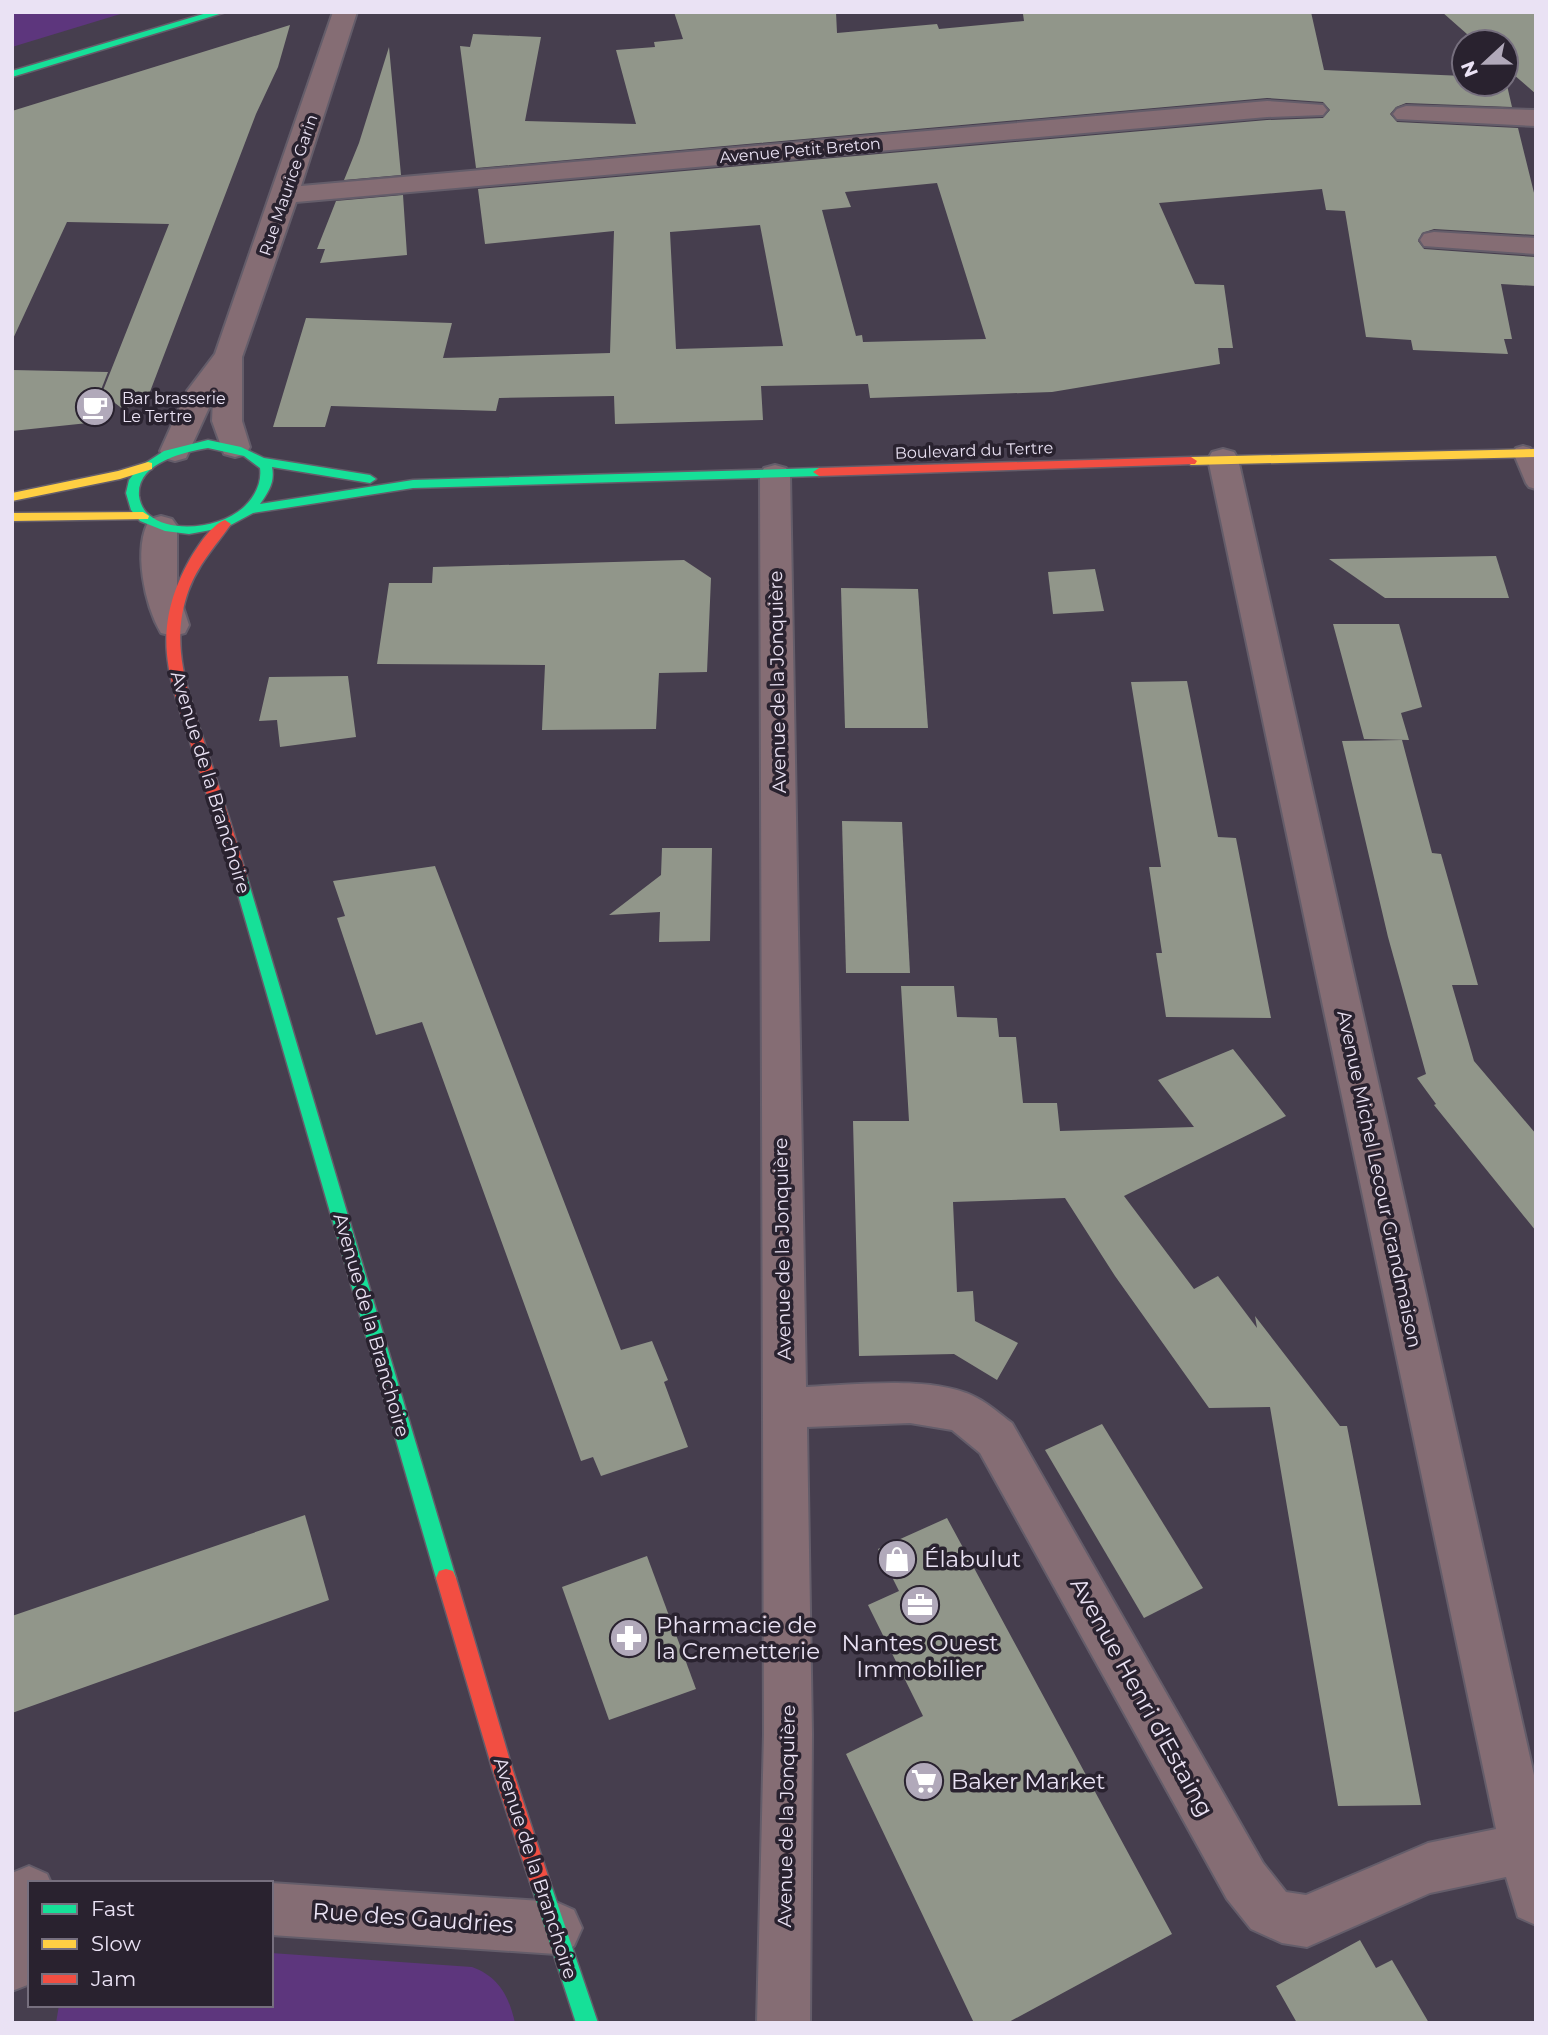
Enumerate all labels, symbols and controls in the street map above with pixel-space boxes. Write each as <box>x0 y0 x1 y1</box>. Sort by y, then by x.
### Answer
north arrow <box>1450 28 1520 98</box>
text: N <box>1456 58 1483 81</box>
street label: Rue Maurice Garin <box>255 112 322 258</box>
street label: Avenue Petit Breton <box>719 134 881 167</box>
cafe icon: Bar brasserie Le Tertre <box>74 386 116 428</box>
place label: Bar brasserie Le Tertre <box>122 389 226 426</box>
street label: Boulevard du Tertre <box>894 438 1054 463</box>
street label: Avenue de la Jonquière <box>764 570 791 794</box>
street label: Avenue de la Branchoire <box>166 668 255 896</box>
street label: Avenue Michel Lecour Grandmaison <box>1332 1008 1427 1350</box>
street label: Avenue de la Jonquière <box>769 1137 796 1361</box>
street label: Avenue de la Branchoire <box>329 1211 415 1440</box>
shop icon: Élabulut <box>876 1538 918 1580</box>
place label: Élabulut <box>924 1545 1021 1573</box>
street label: Avenue Henri d'Estaing <box>1065 1573 1219 1821</box>
office icon: Nantes Ouest Immobilier <box>899 1584 941 1626</box>
place label: Pharmacie de la Cremetterie <box>656 1611 820 1665</box>
pharmacy icon: Pharmacie de la Cremetterie <box>608 1617 650 1659</box>
place label: Nantes Ouest Immobilier <box>841 1629 999 1683</box>
street label: Avenue de la Jonquière <box>773 1704 800 1928</box>
street label: Avenue de la Branchoire <box>489 1754 582 1982</box>
supermarket icon: Baker Market <box>903 1760 945 1802</box>
place label: Baker Market <box>951 1767 1105 1795</box>
legend <box>28 1881 273 2007</box>
text: Fast <box>91 1896 135 1921</box>
street label: Rue des Gaudries <box>312 1897 514 1939</box>
text: Slow <box>91 1931 141 1956</box>
text: Jam <box>90 1966 136 1991</box>

